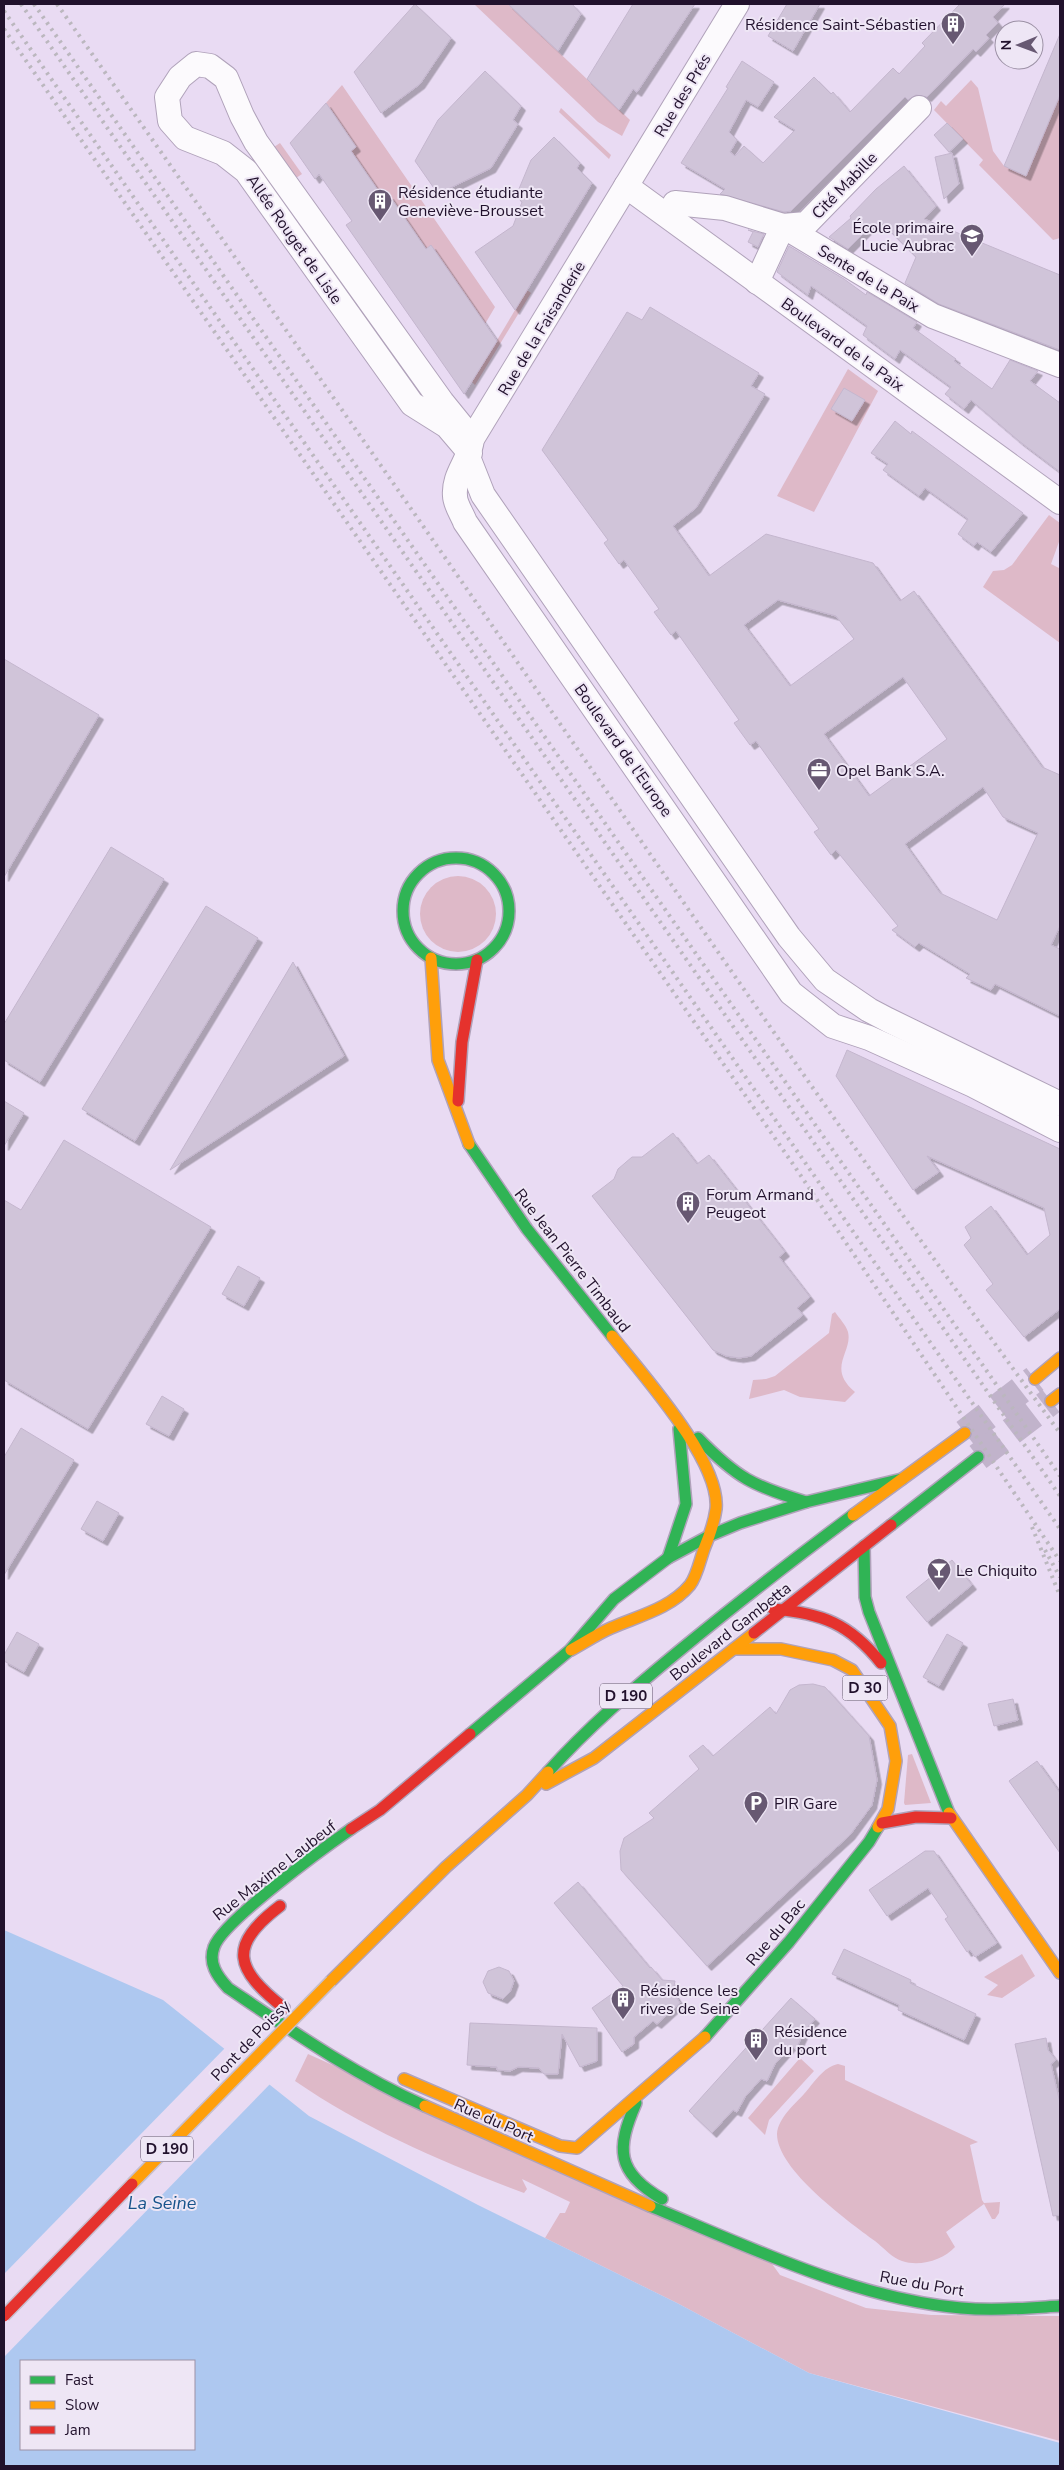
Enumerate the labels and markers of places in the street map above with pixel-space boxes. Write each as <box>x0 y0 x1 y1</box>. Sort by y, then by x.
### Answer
building icon: Résidence Saint-Sébastien <box>940 11 966 45</box>
place label: Résidence Saint-Sébastien <box>745 14 936 36</box>
place label: Résidence étudiante Geneviève-Brousset <box>398 182 544 222</box>
building icon: Résidence étudiante Geneviève-Brousset <box>367 188 393 222</box>
place label: École primaire Lucie Aubrac <box>853 217 955 257</box>
school or university icon: École primaire Lucie Aubrac <box>959 223 985 257</box>
office icon: Opel Bank S.A. <box>806 757 832 791</box>
place label: Opel Bank S.A. <box>836 760 945 782</box>
place label: Forum Armand Peugeot <box>706 1184 814 1224</box>
building icon: Forum Armand Peugeot <box>675 1190 701 1224</box>
bar icon: Le Chiquito <box>926 1557 952 1591</box>
place label: Le Chiquito <box>956 1560 1037 1582</box>
parking icon: PIR Gare <box>743 1790 769 1824</box>
place label: PIR Gare <box>774 1793 837 1815</box>
place label: Résidence les rives de Seine <box>640 1980 740 2020</box>
building icon: Résidence les rives de Seine <box>610 1986 636 2020</box>
place label: Résidence du port <box>774 2021 847 2061</box>
building icon: Résidence du port <box>743 2027 769 2061</box>

